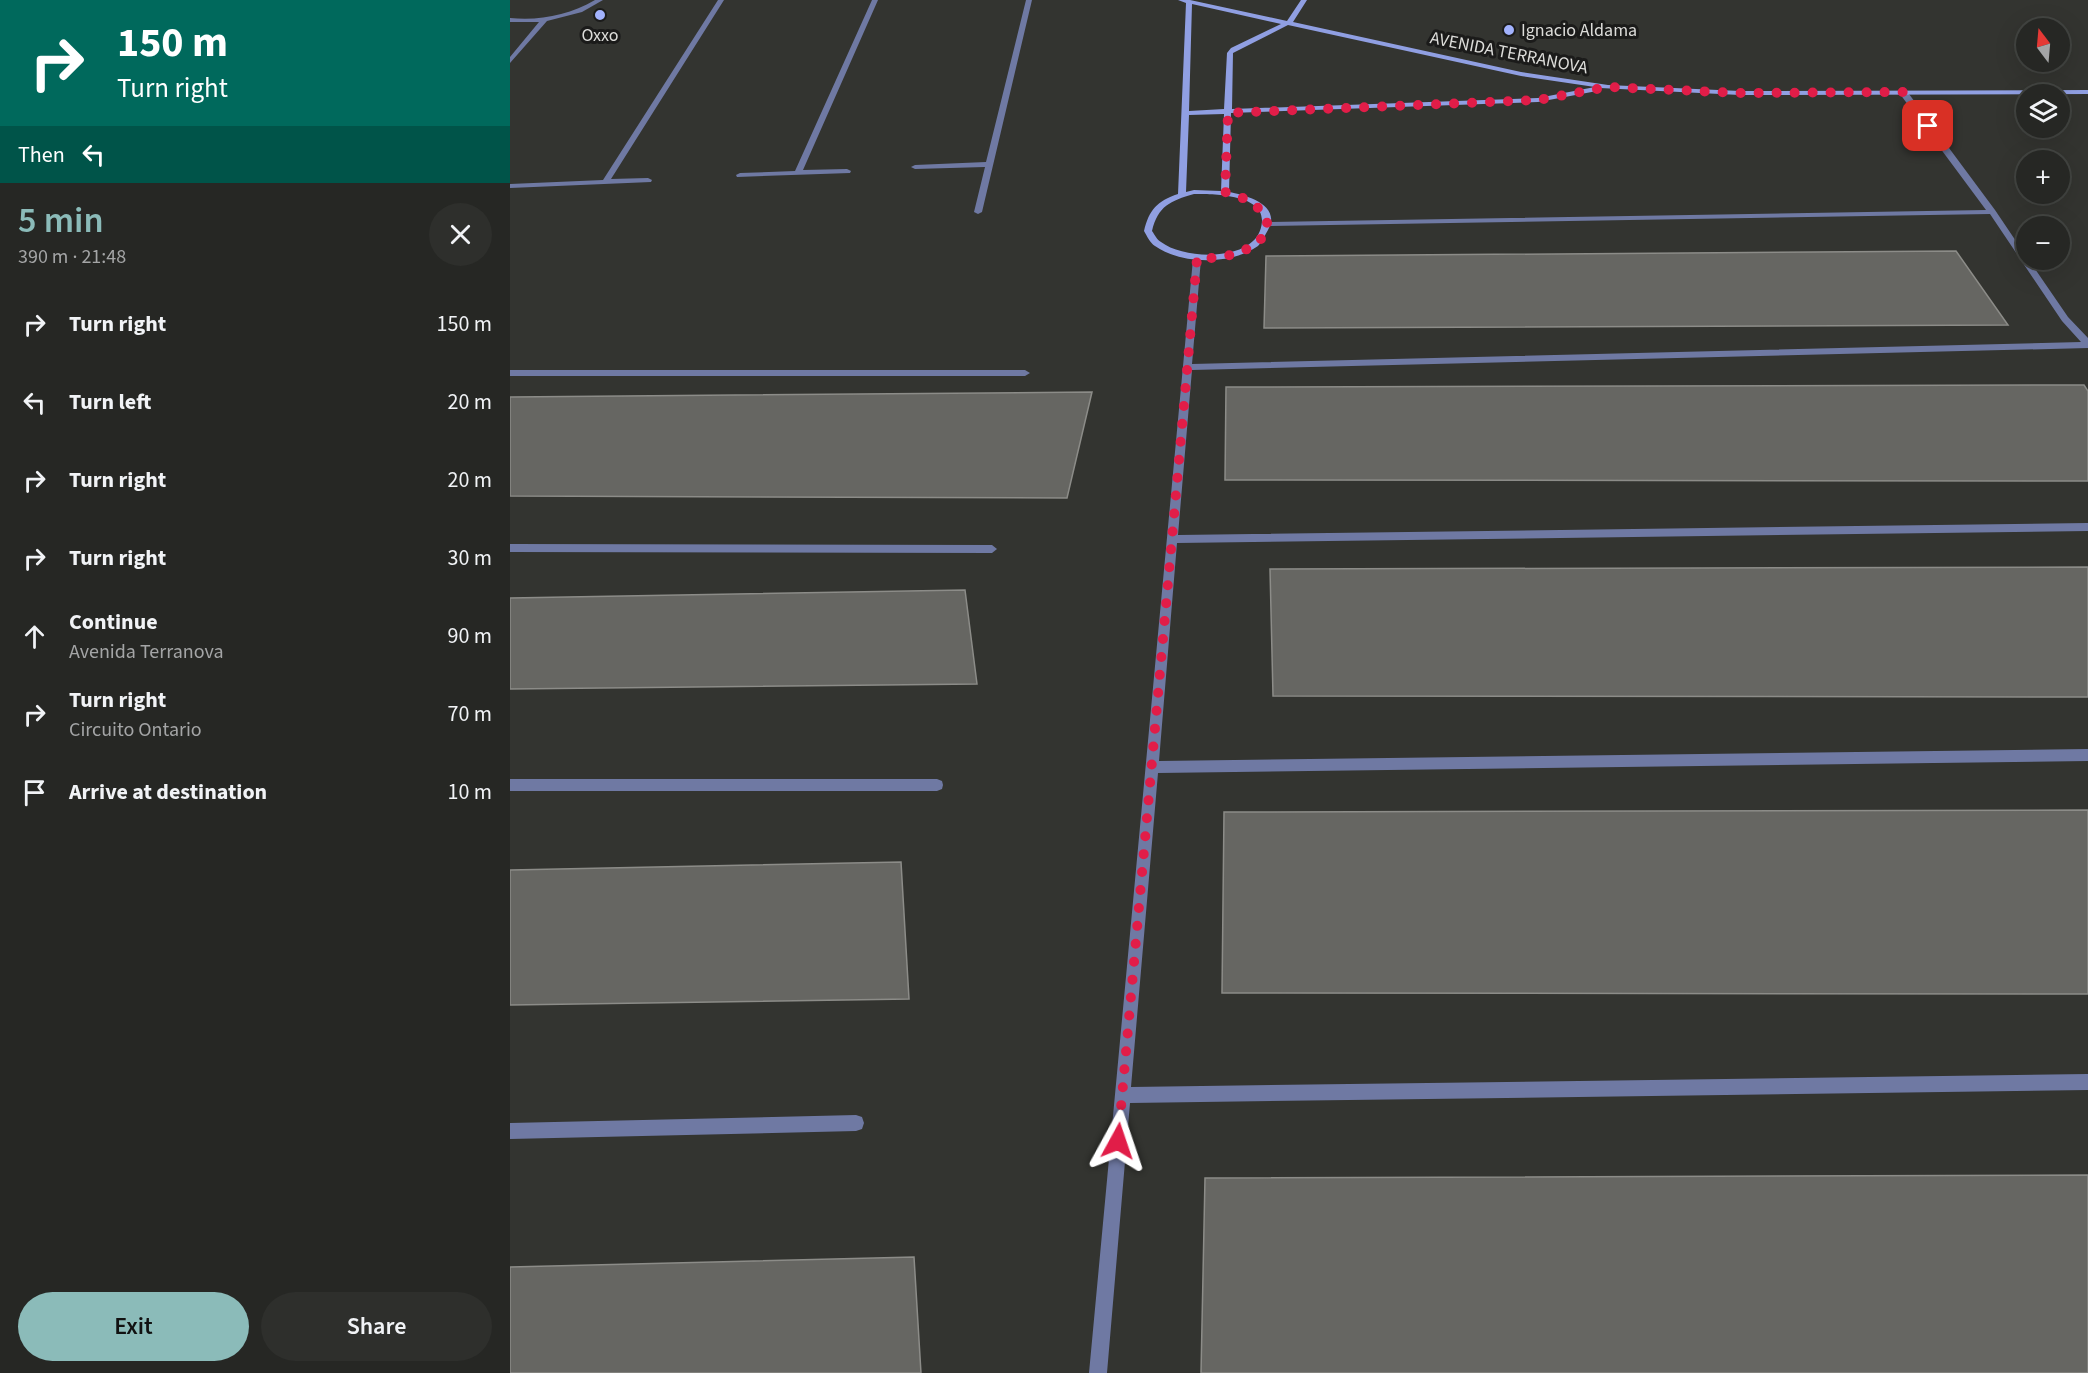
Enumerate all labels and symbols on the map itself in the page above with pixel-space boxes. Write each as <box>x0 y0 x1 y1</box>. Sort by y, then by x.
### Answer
marker: Oxxo <box>593 8 607 22</box>
place label: Ignacio Aldama <box>1521 18 1637 43</box>
north arrow <box>2016 18 2070 72</box>
place label: Oxxo <box>581 23 619 48</box>
marker: Ignacio Aldama <box>1502 23 1516 37</box>
street label: AVENIDA TERRANOVA <box>1428 25 1590 81</box>
pin <box>1902 100 1953 151</box>
position arrow <box>1086 1109 1150 1173</box>

